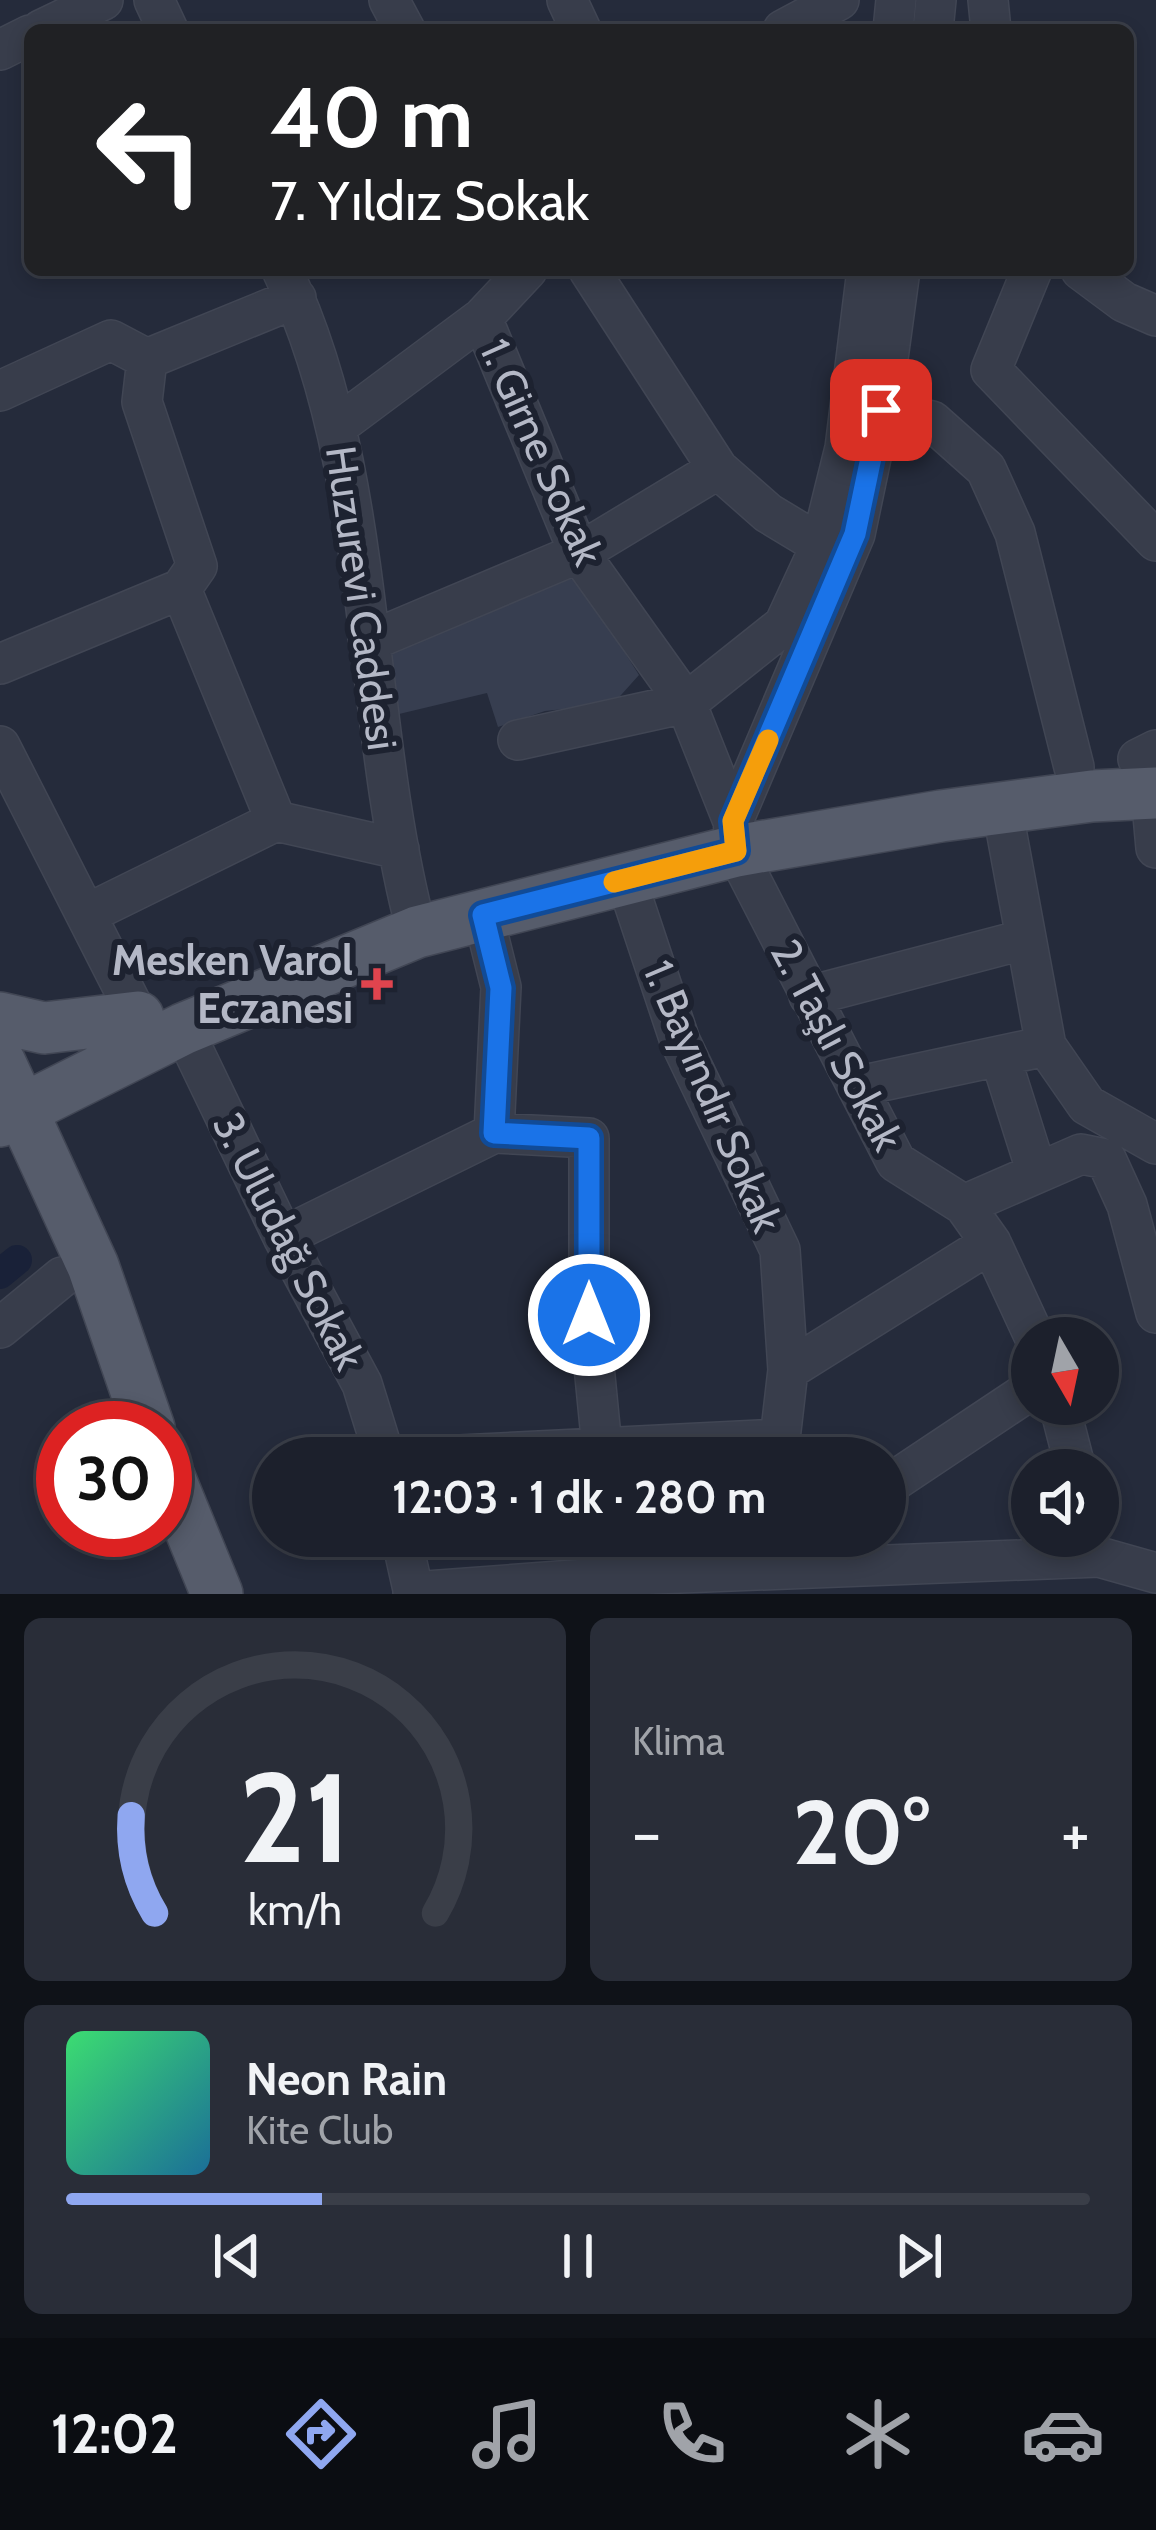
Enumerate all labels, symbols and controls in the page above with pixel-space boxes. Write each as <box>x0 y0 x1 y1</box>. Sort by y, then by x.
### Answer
text: 40 m <box>270 66 473 168</box>
icon: left <box>72 72 228 228</box>
text: 7. Yıldız Sokak <box>270 168 589 234</box>
street label: 1. Girne Sokak <box>469 331 615 573</box>
pin <box>830 359 932 461</box>
icon: arrive <box>848 377 914 443</box>
street label: Huzurevi Caddesi <box>315 443 409 753</box>
street label: 2. Taşlı Sokak <box>760 931 914 1159</box>
place label: Mesken Varol Eczanesi <box>112 934 353 1034</box>
street label: 1. Bayındır Sokak <box>632 952 794 1240</box>
marker: Mesken Varol Eczanesi <box>364 971 390 997</box>
street label: 3. Uludağ Sokak <box>202 1104 376 1378</box>
position arrow <box>526 1252 652 1378</box>
north arrow <box>1011 1317 1119 1425</box>
map controls <box>1011 1317 1119 1557</box>
speed limit sign: 30 <box>36 1401 192 1557</box>
button: sound <box>1011 1449 1119 1557</box>
text: 12:03 · 1 dk · 280 m <box>392 1470 766 1524</box>
text: Klima <box>632 1717 724 1765</box>
text: 21 <box>239 1742 351 1893</box>
text: 20° <box>792 1777 930 1887</box>
text: − <box>632 1792 661 1873</box>
text: + <box>1061 1792 1090 1873</box>
text: km/h <box>248 1883 342 1935</box>
text: Neon Rain <box>246 2052 447 2106</box>
text: Kite Club <box>246 2106 393 2154</box>
icon: previous <box>204 2223 270 2289</box>
icon: pause <box>545 2223 611 2289</box>
icon: next <box>886 2223 952 2289</box>
icon: directions <box>279 2392 363 2476</box>
icon: music <box>465 2392 549 2476</box>
icon: phone <box>650 2392 734 2476</box>
icon: climate <box>836 2392 920 2476</box>
icon: car <box>1021 2392 1105 2476</box>
text: 12:02 <box>51 2401 178 2467</box>

